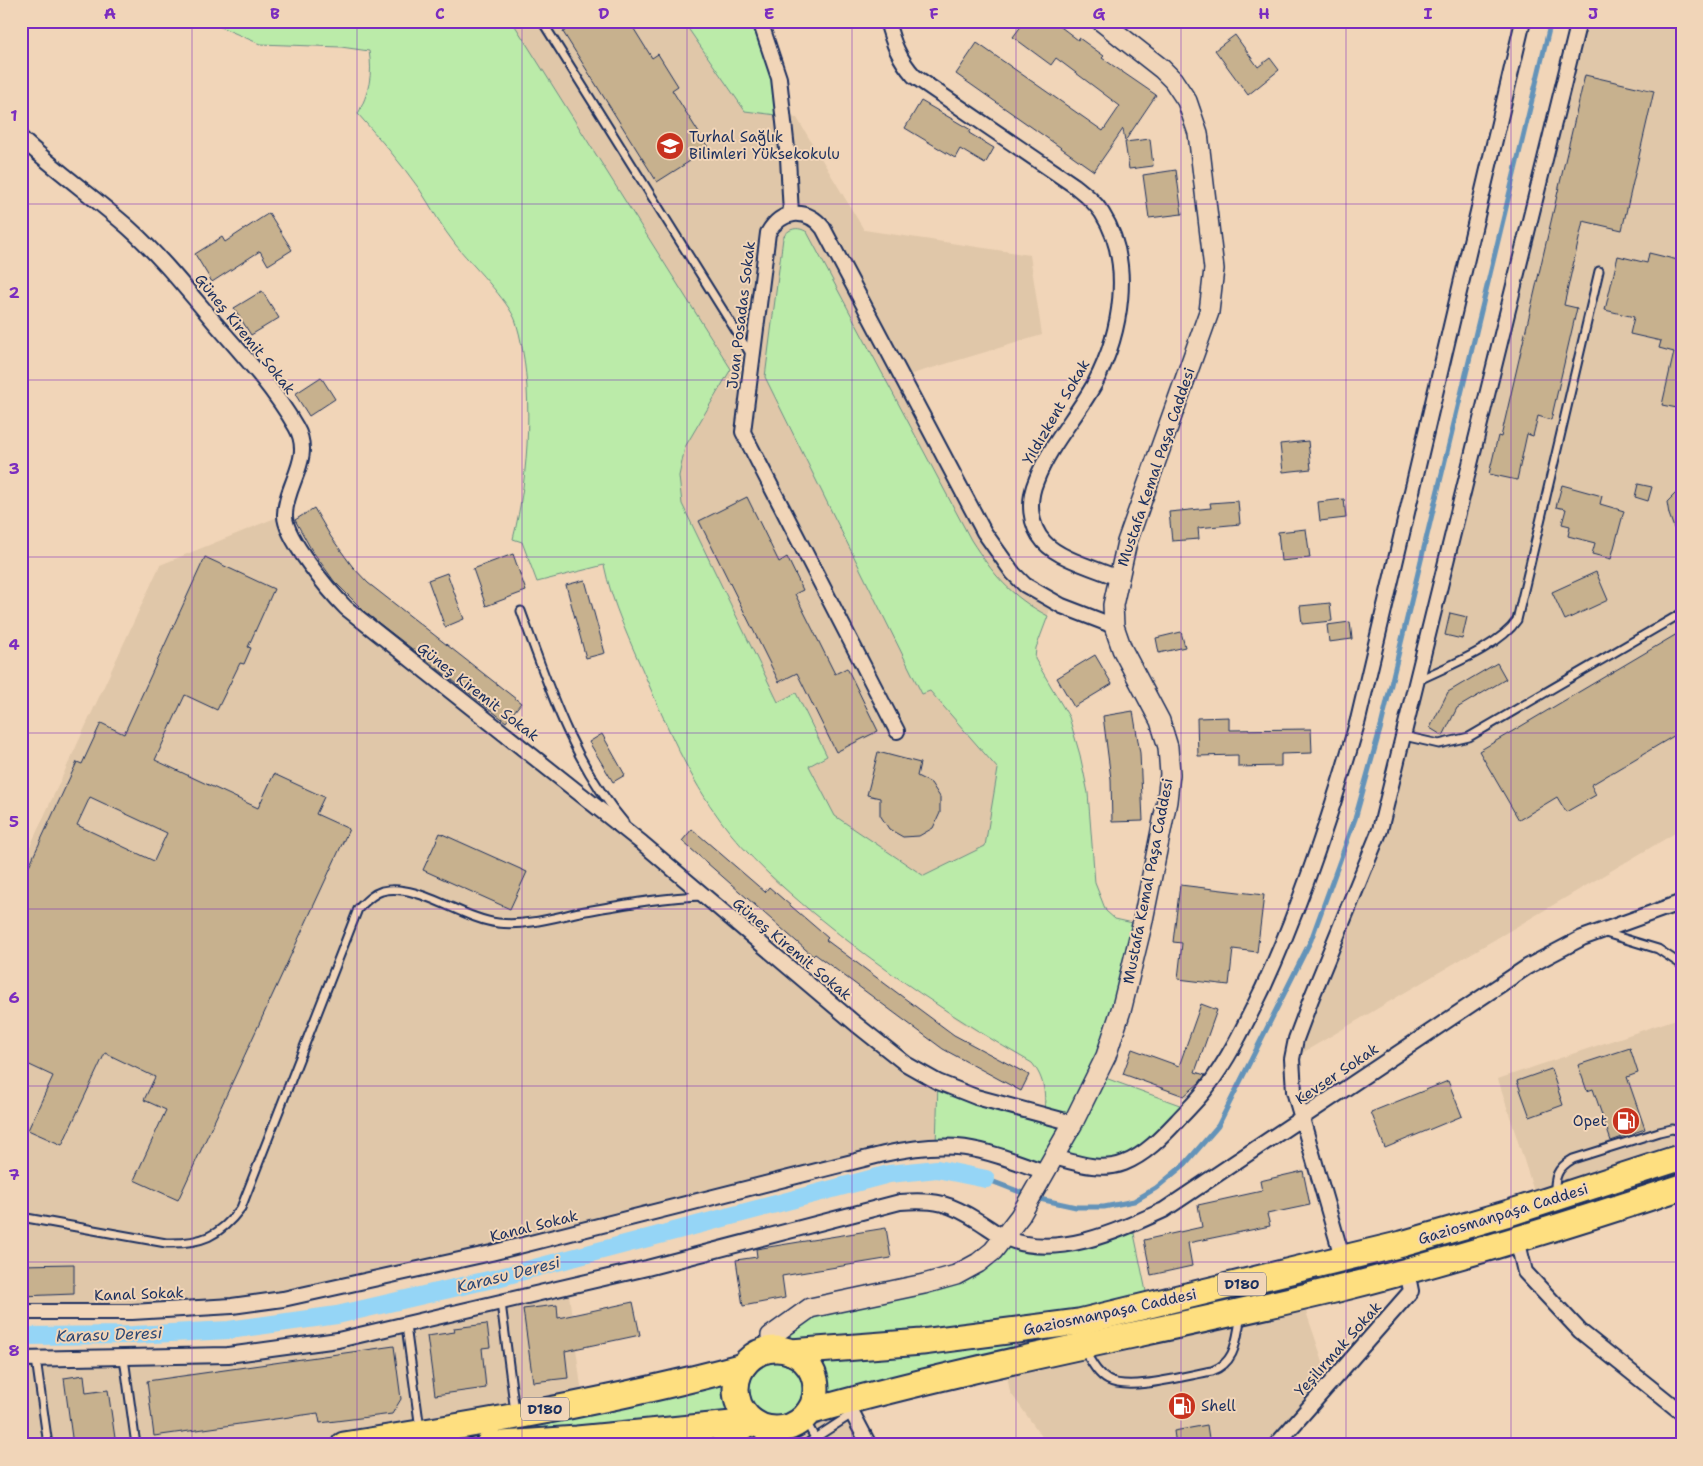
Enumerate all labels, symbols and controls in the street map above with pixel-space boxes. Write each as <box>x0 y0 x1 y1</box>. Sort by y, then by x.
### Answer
text: A <box>104 3 116 24</box>
text: B <box>270 3 280 24</box>
text: C <box>435 3 445 24</box>
text: D <box>598 3 610 24</box>
text: E <box>764 3 774 24</box>
text: F <box>929 3 939 24</box>
text: G <box>1093 3 1106 24</box>
text: H <box>1258 3 1270 24</box>
text: I <box>1424 3 1433 24</box>
text: J <box>1588 3 1598 24</box>
text: 1 <box>10 105 18 126</box>
place label: Turhal Sağlık Bilimleri Yüksekokulu <box>689 127 840 164</box>
school or university icon: Turhal Sağlık Bilimleri Yüksekokulu <box>655 131 685 161</box>
street label: Juan Posadas Sokak <box>722 240 760 390</box>
street label: Güneş Kiremit Sokak <box>190 270 300 398</box>
text: 2 <box>8 282 20 303</box>
street label: Yıldızkent Sokak <box>1018 356 1094 468</box>
street label: Mustafa Kemal Paşa Caddesi <box>1112 365 1200 569</box>
text: 3 <box>8 458 20 479</box>
text: 4 <box>8 634 20 655</box>
street label: Güneş Kiremit Sokak <box>413 638 543 746</box>
street label: Mustafa Kemal Paşa Caddesi <box>1118 776 1178 986</box>
text: 5 <box>9 811 19 832</box>
street label: Güneş Kiremit Sokak <box>728 893 856 1005</box>
text: 6 <box>8 987 20 1008</box>
street label: Kevser Sokak <box>1292 1039 1382 1109</box>
fuel station icon: Opet <box>1611 1106 1641 1136</box>
place label: Opet <box>1573 1111 1607 1131</box>
text: 7 <box>8 1164 20 1185</box>
street label: Gaziosmanpaşa Caddesi <box>1416 1179 1590 1249</box>
street label: Kanal Sokak <box>488 1205 580 1247</box>
water label: Karasu Deresi <box>454 1251 563 1298</box>
road number: D180 <box>1218 1272 1266 1296</box>
street label: Kanal Sokak <box>94 1282 184 1306</box>
street label: Gaziosmanpaşa Caddesi <box>1021 1284 1199 1340</box>
street label: Yeşilırmak Sokak <box>1290 1297 1386 1401</box>
water label: Karasu Deresi <box>56 1322 163 1347</box>
text: 8 <box>8 1340 20 1361</box>
fuel station icon: Shell <box>1167 1391 1197 1421</box>
place label: Shell <box>1201 1396 1236 1416</box>
road number: D180 <box>521 1398 569 1420</box>

